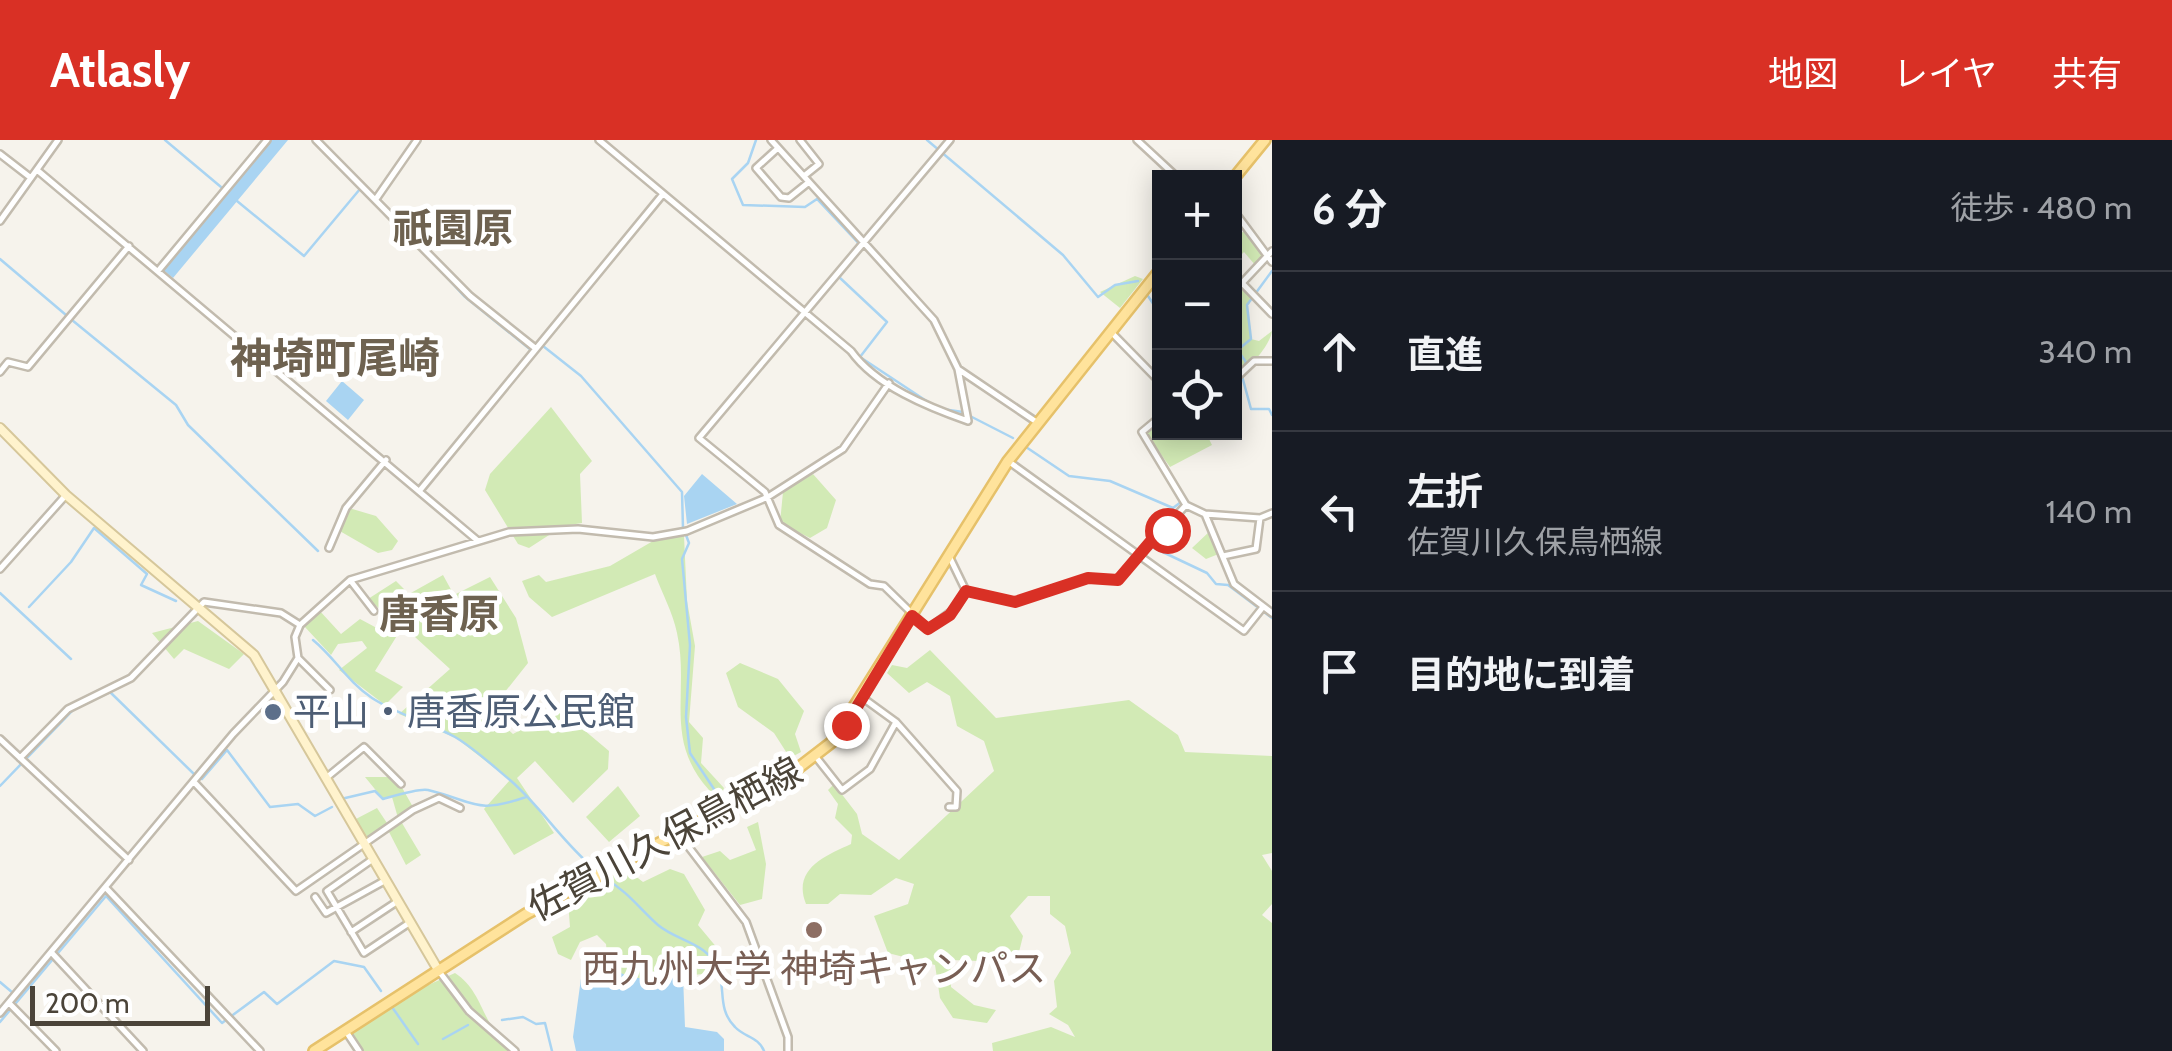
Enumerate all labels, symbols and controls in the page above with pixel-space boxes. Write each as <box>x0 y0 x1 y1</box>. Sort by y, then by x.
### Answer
text: Atlasly <box>50 41 190 99</box>
text: 地図 <box>1768 52 1838 95</box>
text: レイヤ <box>1893 52 1997 95</box>
text: 共有 <box>2052 52 2122 95</box>
map controls <box>1152 170 1242 440</box>
button: + <box>1152 170 1242 260</box>
text: 6 分 <box>1312 183 1387 235</box>
text: 徒歩 · 480 m <box>1950 188 2132 227</box>
district label: 祇園原 <box>393 203 513 252</box>
button: − <box>1152 260 1242 350</box>
icon: ahead <box>1312 324 1367 379</box>
text: 直進 <box>1407 331 1483 378</box>
district label: 神埼町尾崎 <box>230 332 440 384</box>
text: 340 m <box>2039 332 2132 371</box>
button: locate <box>1152 350 1242 440</box>
text: 左折 <box>1407 468 1483 515</box>
icon: left <box>1312 484 1367 539</box>
text: 140 m <box>2045 492 2132 531</box>
route start <box>1145 508 1191 554</box>
text: 佐賀川久保鳥栖線 <box>1407 522 1663 561</box>
district label: 唐香原 <box>379 589 499 638</box>
icon: arrive <box>1312 644 1367 699</box>
text: 目的地に到着 <box>1407 651 1635 698</box>
place label: 平山・唐香原公民館 <box>293 688 635 735</box>
marker: 平山・唐香原公民館 <box>262 701 284 723</box>
route end <box>824 703 870 749</box>
street label: 佐賀川久保鳥栖線 <box>520 746 810 931</box>
marker: 西九州大学 神埼キャンパス <box>803 919 825 941</box>
place label: 西九州大学 神埼キャンパス <box>582 945 1046 992</box>
scale bar <box>30 981 210 1026</box>
text: 200 m <box>45 986 130 1020</box>

